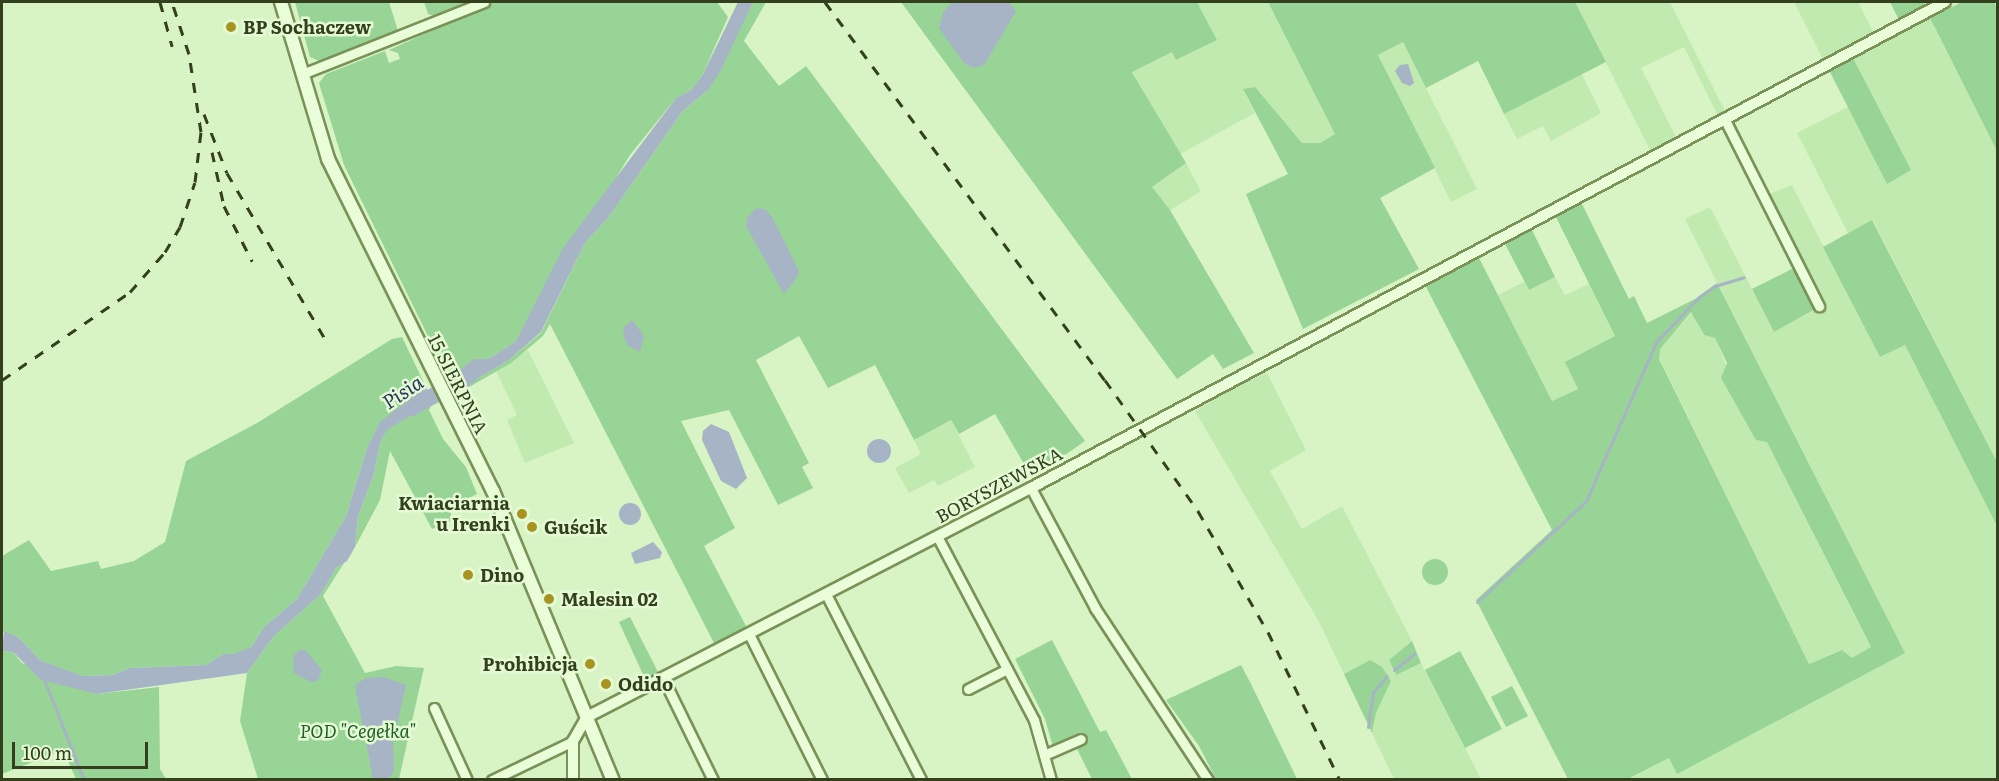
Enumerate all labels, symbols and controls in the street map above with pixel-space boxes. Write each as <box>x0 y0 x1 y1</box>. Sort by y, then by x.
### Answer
place label: BP Sochaczew <box>243 16 371 38</box>
marker: BP Sochaczew <box>224 20 238 34</box>
street label: 15 SIERPNIA <box>424 330 492 438</box>
water label: Pisia <box>377 369 427 413</box>
street label: BORYSZEWSKA <box>932 443 1066 527</box>
place label: Kwiaciarnia u Irenki <box>398 493 510 536</box>
marker: Kwiaciarnia u Irenki <box>515 507 529 521</box>
place label: Guścik <box>544 516 607 538</box>
marker: Guścik <box>525 520 539 534</box>
place label: Dino <box>480 564 524 586</box>
marker: Dino <box>461 568 475 582</box>
place label: Malesin 02 <box>561 588 658 610</box>
marker: Malesin 02 <box>542 592 556 606</box>
place label: Prohibicja <box>483 653 578 675</box>
marker: Prohibicja <box>583 657 597 671</box>
place label: Odido <box>618 673 673 695</box>
marker: Odido <box>599 677 613 691</box>
park label: POD "Cegełka" <box>300 720 416 742</box>
scale bar <box>15 730 152 768</box>
text: 100 m <box>23 739 72 766</box>

